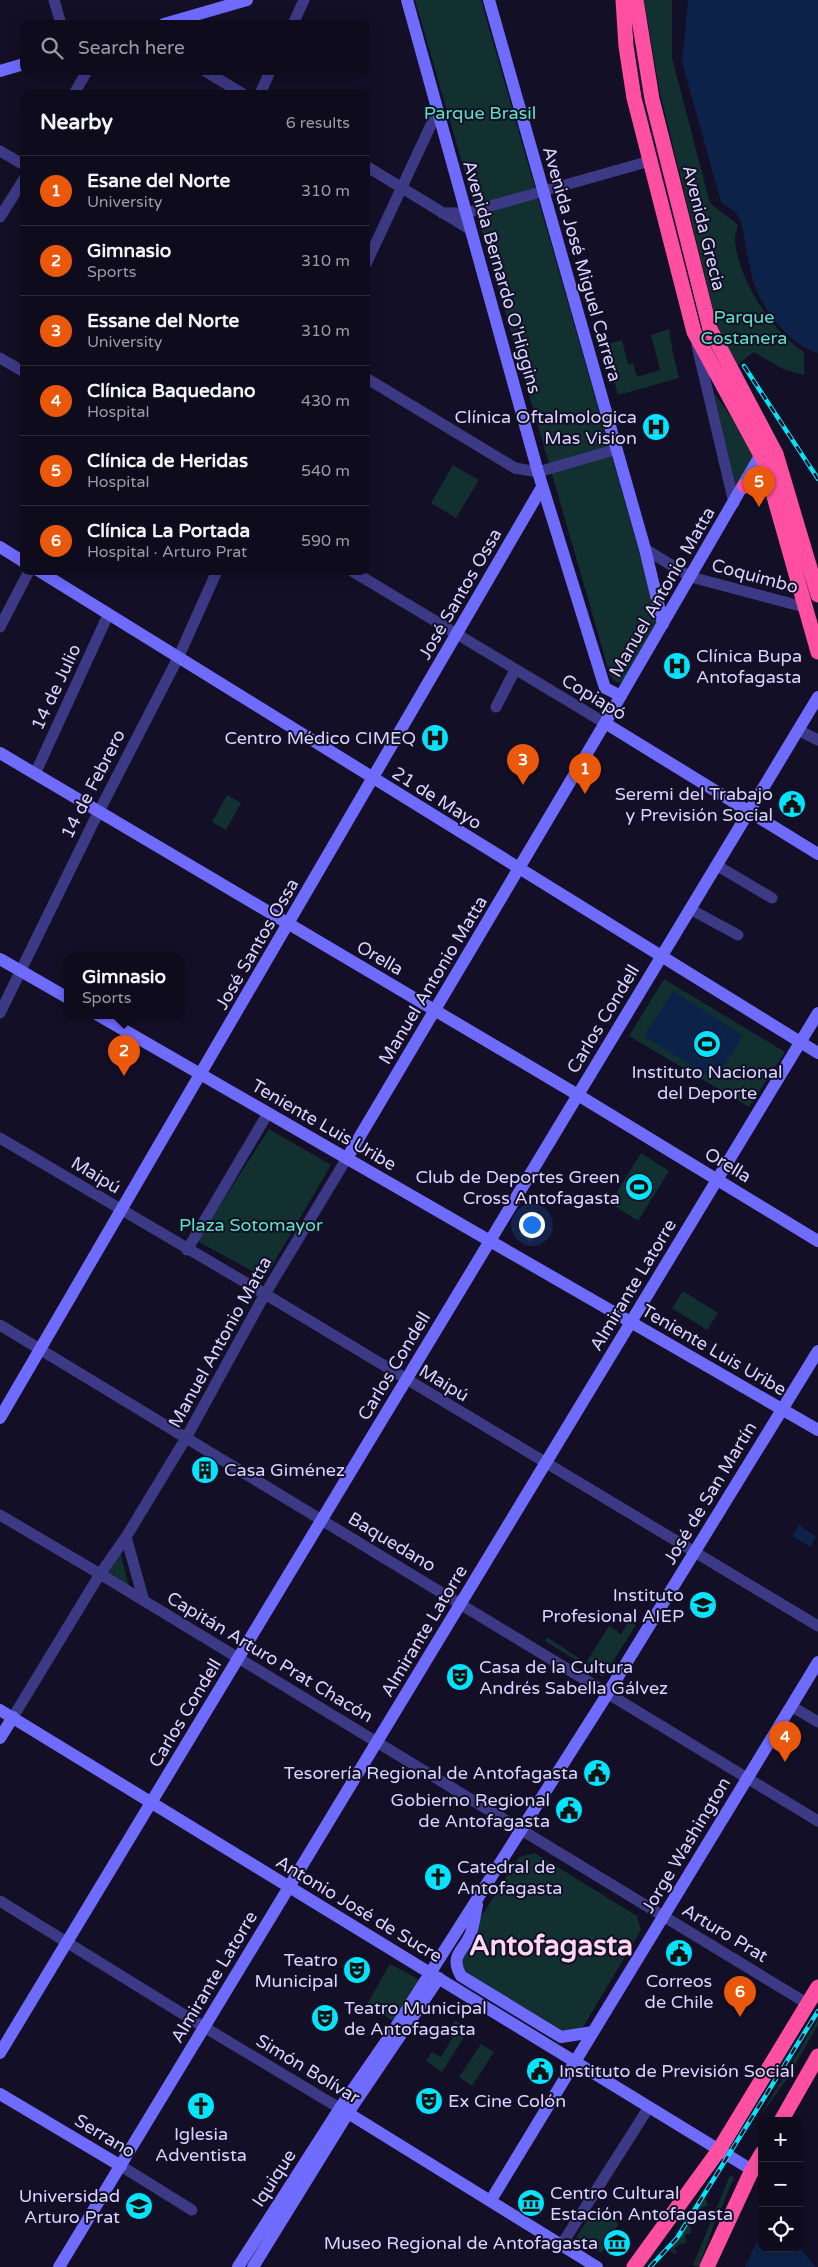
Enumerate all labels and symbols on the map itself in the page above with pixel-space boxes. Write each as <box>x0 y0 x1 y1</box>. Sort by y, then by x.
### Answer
park label: Parque Brasil <box>424 102 536 124</box>
street label: Avenida José Miguel Carrera <box>538 144 626 384</box>
street label: Avenida Bernardo O'Higgins <box>458 158 546 396</box>
street label: Avenida Grecia <box>678 163 730 293</box>
park label: Parque Costanera <box>701 306 787 349</box>
place label: Clínica Oftalmologica Mas Vision <box>454 406 637 449</box>
hospital icon: Clínica Oftalmologica Mas Vision <box>641 412 671 442</box>
pin: 5 <box>743 466 775 507</box>
street label: Manuel Antonio Matta <box>604 503 720 681</box>
street label: José Santos Ossa <box>414 525 506 663</box>
street label: Coquimbo <box>709 554 801 598</box>
street label: 14 de Julio <box>26 640 86 734</box>
place label: Clínica Bupa Antofagasta <box>696 645 802 688</box>
hospital icon: Clínica Bupa Antofagasta <box>662 651 692 681</box>
street label: Copiapó <box>558 669 630 725</box>
hospital icon: Centro Médico CIMEQ <box>420 723 450 753</box>
street label: 14 de Febrero <box>56 726 130 842</box>
place label: Centro Médico CIMEQ <box>224 727 416 749</box>
pin: 3 <box>507 744 539 785</box>
pin: 1 <box>569 753 601 794</box>
street label: 21 de Mayo <box>388 762 486 834</box>
place label: Seremi del Trabajo y Previsión Social <box>615 783 773 826</box>
public building icon: Seremi del Trabajo y Previsión Social <box>777 789 807 819</box>
street label: José Santos Ossa <box>211 875 303 1013</box>
street label: Manuel Antonio Matta <box>374 892 492 1068</box>
street label: Orella <box>353 936 407 980</box>
street label: Carlos Condell <box>562 961 644 1077</box>
sports icon: Instituto Nacional del Deporte <box>692 1029 722 1059</box>
pin: 2 <box>108 1035 140 1076</box>
place label: Instituto Nacional del Deporte <box>631 1061 783 1104</box>
street label: Teniente Luis Uribe <box>248 1075 400 1175</box>
street label: Orella <box>701 1143 755 1187</box>
street label: Maipú <box>67 1152 125 1198</box>
place label: Club de Deportes Green Cross Antofagasta <box>415 1166 620 1209</box>
sports icon: Club de Deportes Green Cross Antofagasta <box>624 1172 654 1202</box>
your location <box>519 1212 545 1238</box>
park label: Plaza Sotomayor <box>179 1214 323 1236</box>
street label: Almirante Latorre <box>585 1215 681 1355</box>
street label: Manuel Antonio Matta <box>164 1252 276 1432</box>
street label: Teniente Luis Uribe <box>638 1300 790 1400</box>
street label: Carlos Condell <box>353 1308 435 1424</box>
street label: Maipú <box>415 1360 473 1406</box>
street label: José de San Martín <box>659 1418 761 1568</box>
building icon: Casa Giménez <box>190 1455 220 1485</box>
place label: Casa Giménez <box>224 1459 345 1481</box>
street label: Baquedano <box>344 1507 440 1577</box>
street label: Almirante Latorre <box>376 1561 472 1701</box>
place label: Instituto Profesional AIEP <box>542 1584 684 1627</box>
street label: Capitán Arturo Prat Chacón <box>163 1587 377 1727</box>
school or university icon: Instituto Profesional AIEP <box>688 1590 718 1620</box>
street label: Carlos Condell <box>144 1655 226 1771</box>
place label: Casa de la Cultura Andrés Sabella Gálvez <box>479 1656 668 1699</box>
theatre icon: Casa de la Cultura Andrés Sabella Gálvez <box>445 1662 475 1692</box>
pin: 4 <box>769 1721 801 1762</box>
public building icon: Tesorería Regional de Antofagasta <box>582 1758 612 1788</box>
place label: Tesorería Regional de Antofagasta <box>284 1762 578 1784</box>
street label: Jorge Washington <box>637 1773 735 1917</box>
place label: Gobierno Regional de Antofagasta <box>391 1789 550 1832</box>
public building icon: Gobierno Regional de Antofagasta <box>554 1795 584 1825</box>
street label: Antonio José de Sucre <box>272 1851 446 1967</box>
place label: Catedral de Antofagasta <box>457 1856 562 1899</box>
church icon: Catedral de Antofagasta <box>423 1862 453 1892</box>
street label: Arturo Prat <box>678 1899 772 1967</box>
street label: Almirante Latorre <box>166 1907 262 2047</box>
district label: Antofagasta <box>469 1929 633 1963</box>
public building icon: Correos de Chile <box>664 1938 694 1968</box>
place label: Teatro Municipal <box>254 1949 338 1992</box>
theatre icon: Teatro Municipal <box>342 1955 372 1985</box>
place label: Correos de Chile <box>645 1970 713 2013</box>
pin: 6 <box>724 1976 756 2017</box>
place label: Teatro Municipal de Antofagasta <box>344 1997 487 2040</box>
theatre icon: Teatro Municipal de Antofagasta <box>310 2003 340 2033</box>
street label: Simón Bolívar <box>252 2029 364 2109</box>
public building icon: Instituto de Previsión Social <box>525 2056 555 2086</box>
place label: Instituto de Previsión Social <box>559 2060 794 2082</box>
theatre icon: Ex Cine Colón <box>414 2086 444 2116</box>
place label: Ex Cine Colón <box>448 2090 566 2112</box>
church icon: Iglesia Adventista <box>186 2091 216 2121</box>
street label: Serrano <box>71 2109 139 2163</box>
place label: Iglesia Adventista <box>155 2123 247 2166</box>
street label: Iquique <box>247 2145 301 2211</box>
place label: Centro Cultural Estación Antofagasta <box>550 2182 733 2225</box>
place label: Universidad Arturo Prat <box>19 2185 120 2228</box>
museum icon: Centro Cultural Estación Antofagasta <box>516 2188 546 2218</box>
school or university icon: Universidad Arturo Prat <box>124 2191 154 2221</box>
museum icon: Museo Regional de Antofagasta <box>602 2228 632 2258</box>
place label: Museo Regional de Antofagasta <box>324 2232 598 2254</box>

